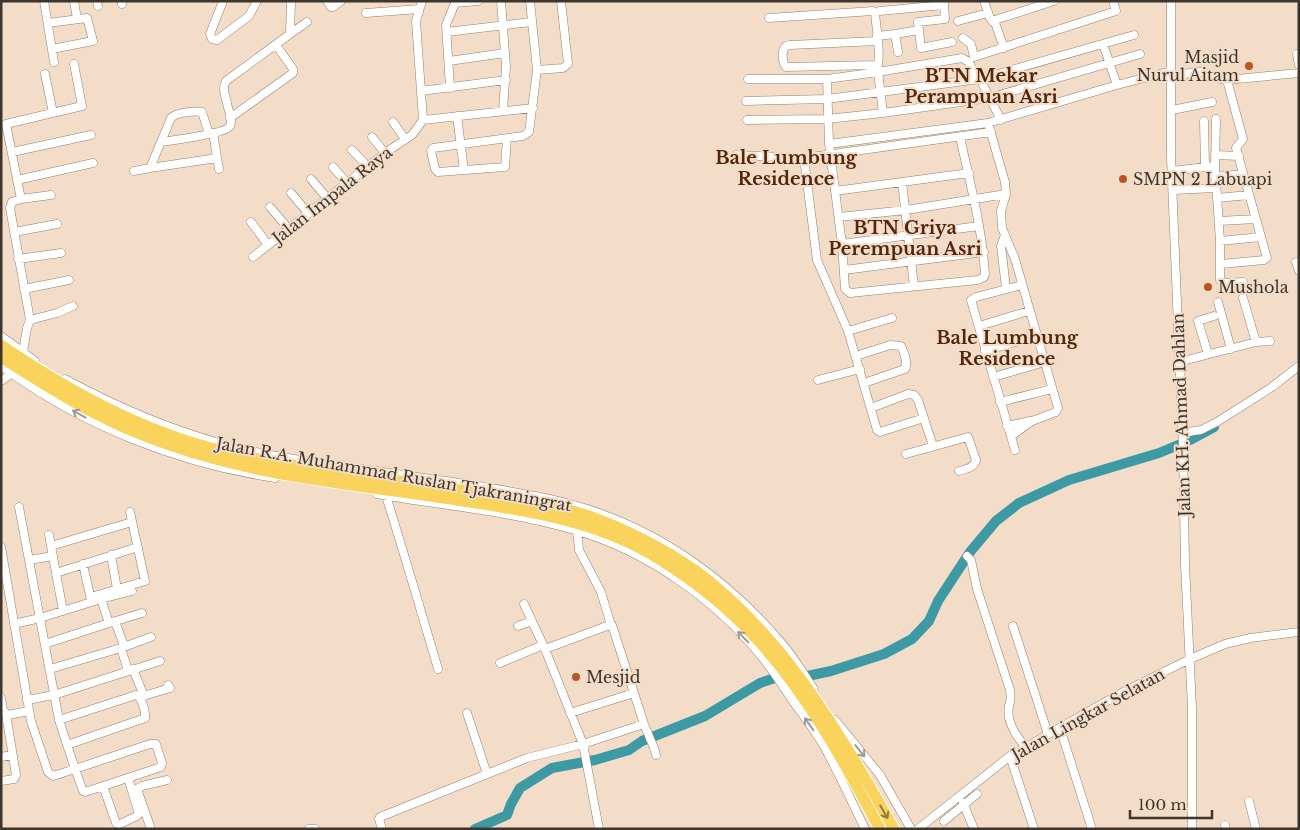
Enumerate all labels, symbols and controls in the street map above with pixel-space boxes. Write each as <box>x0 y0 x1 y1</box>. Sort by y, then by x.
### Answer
place label: Masjid Nurul Aitam <box>1137 47 1239 85</box>
marker: Masjid Nurul Aitam <box>1243 60 1255 72</box>
district label: BTN Mekar Perampuan Asri <box>904 65 1058 108</box>
street label: Jalan Impala Raya <box>267 142 396 249</box>
district label: Bale Lumbung Residence <box>715 147 858 190</box>
place label: SMPN 2 Labuapi <box>1133 169 1273 189</box>
marker: SMPN 2 Labuapi <box>1117 173 1129 185</box>
district label: BTN Griya Perempuan Asri <box>828 217 982 260</box>
place label: Mushola <box>1218 277 1289 297</box>
marker: Mushola <box>1202 281 1214 293</box>
street label: Jalan KH. Ahmad Dahlan <box>1167 313 1195 519</box>
district label: Bale Lumbung Residence <box>936 327 1079 370</box>
one-way arrow <box>73 409 87 419</box>
street label: Jalan R.A. Muhammad Ruslan Tjakraningrat <box>213 432 573 515</box>
one-way arrow <box>737 630 749 643</box>
street label: Jalan Lingkar Selatan <box>1006 664 1168 765</box>
place label: Mesjid <box>586 667 641 687</box>
marker: Mesjid <box>570 671 582 683</box>
one-way arrow <box>804 717 814 731</box>
one-way arrow <box>855 744 866 757</box>
scale bar <box>1130 788 1212 820</box>
text: 100 m <box>1138 795 1187 814</box>
one-way arrow <box>879 804 889 819</box>

